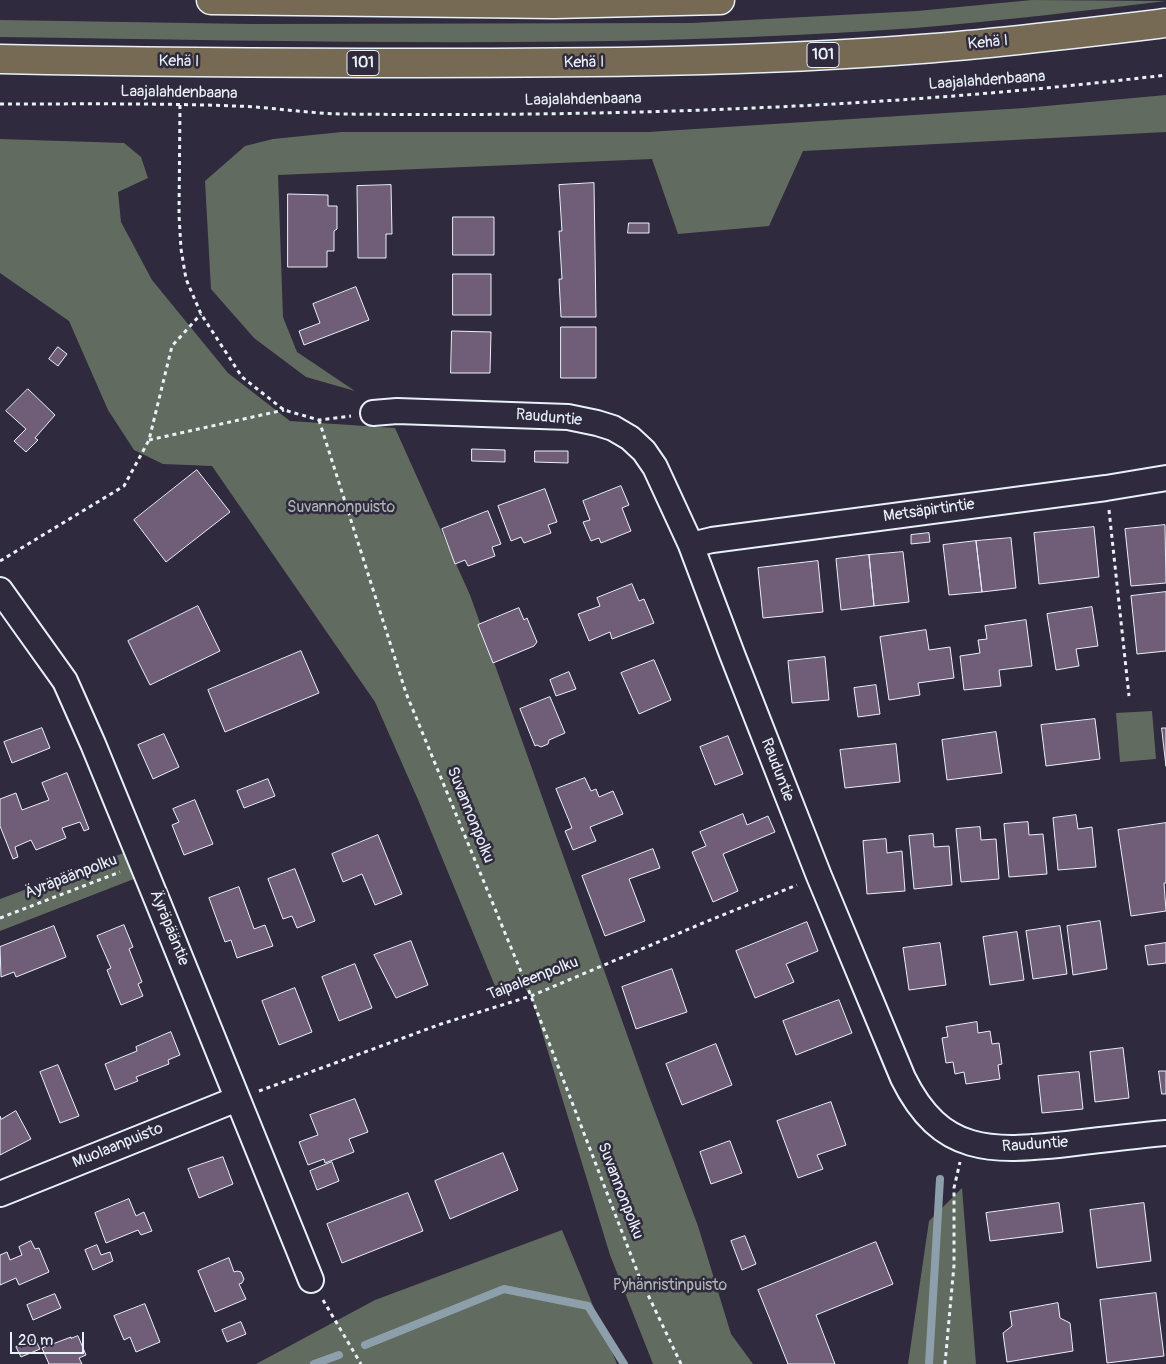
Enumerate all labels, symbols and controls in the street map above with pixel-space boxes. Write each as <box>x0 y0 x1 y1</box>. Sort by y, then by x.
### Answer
street label: Kehä I <box>967 32 1009 54</box>
road number: 101 <box>807 42 839 68</box>
road number: 101 <box>347 50 379 76</box>
street label: Kehä I <box>159 52 199 72</box>
street label: Kehä I <box>564 53 604 73</box>
street label: Laajalahdenbaana <box>928 67 1046 95</box>
street label: Laajalahdenbaana <box>120 82 238 104</box>
street label: Laajalahdenbaana <box>524 89 642 111</box>
street label: Rauduntie <box>515 406 583 430</box>
street label: Metsäpirtintie <box>882 495 976 527</box>
park label: Suvannonpuisto <box>287 498 395 518</box>
street label: Rauduntie <box>756 736 798 804</box>
street label: Suvannonpolku <box>442 764 498 866</box>
street label: Äyräpäänpolku <box>22 851 120 903</box>
street label: Äyräpääntie <box>145 887 193 969</box>
street label: Taipaleenpolku <box>485 953 581 1005</box>
street label: Muolaanpuisto <box>70 1119 166 1173</box>
street label: Rauduntie <box>1001 1133 1069 1157</box>
street label: Suvannonpolku <box>593 1140 647 1242</box>
park label: Pyhänristinpuisto <box>613 1276 727 1296</box>
scale bar <box>12 1322 86 1354</box>
text: 20 m <box>18 1331 53 1350</box>

